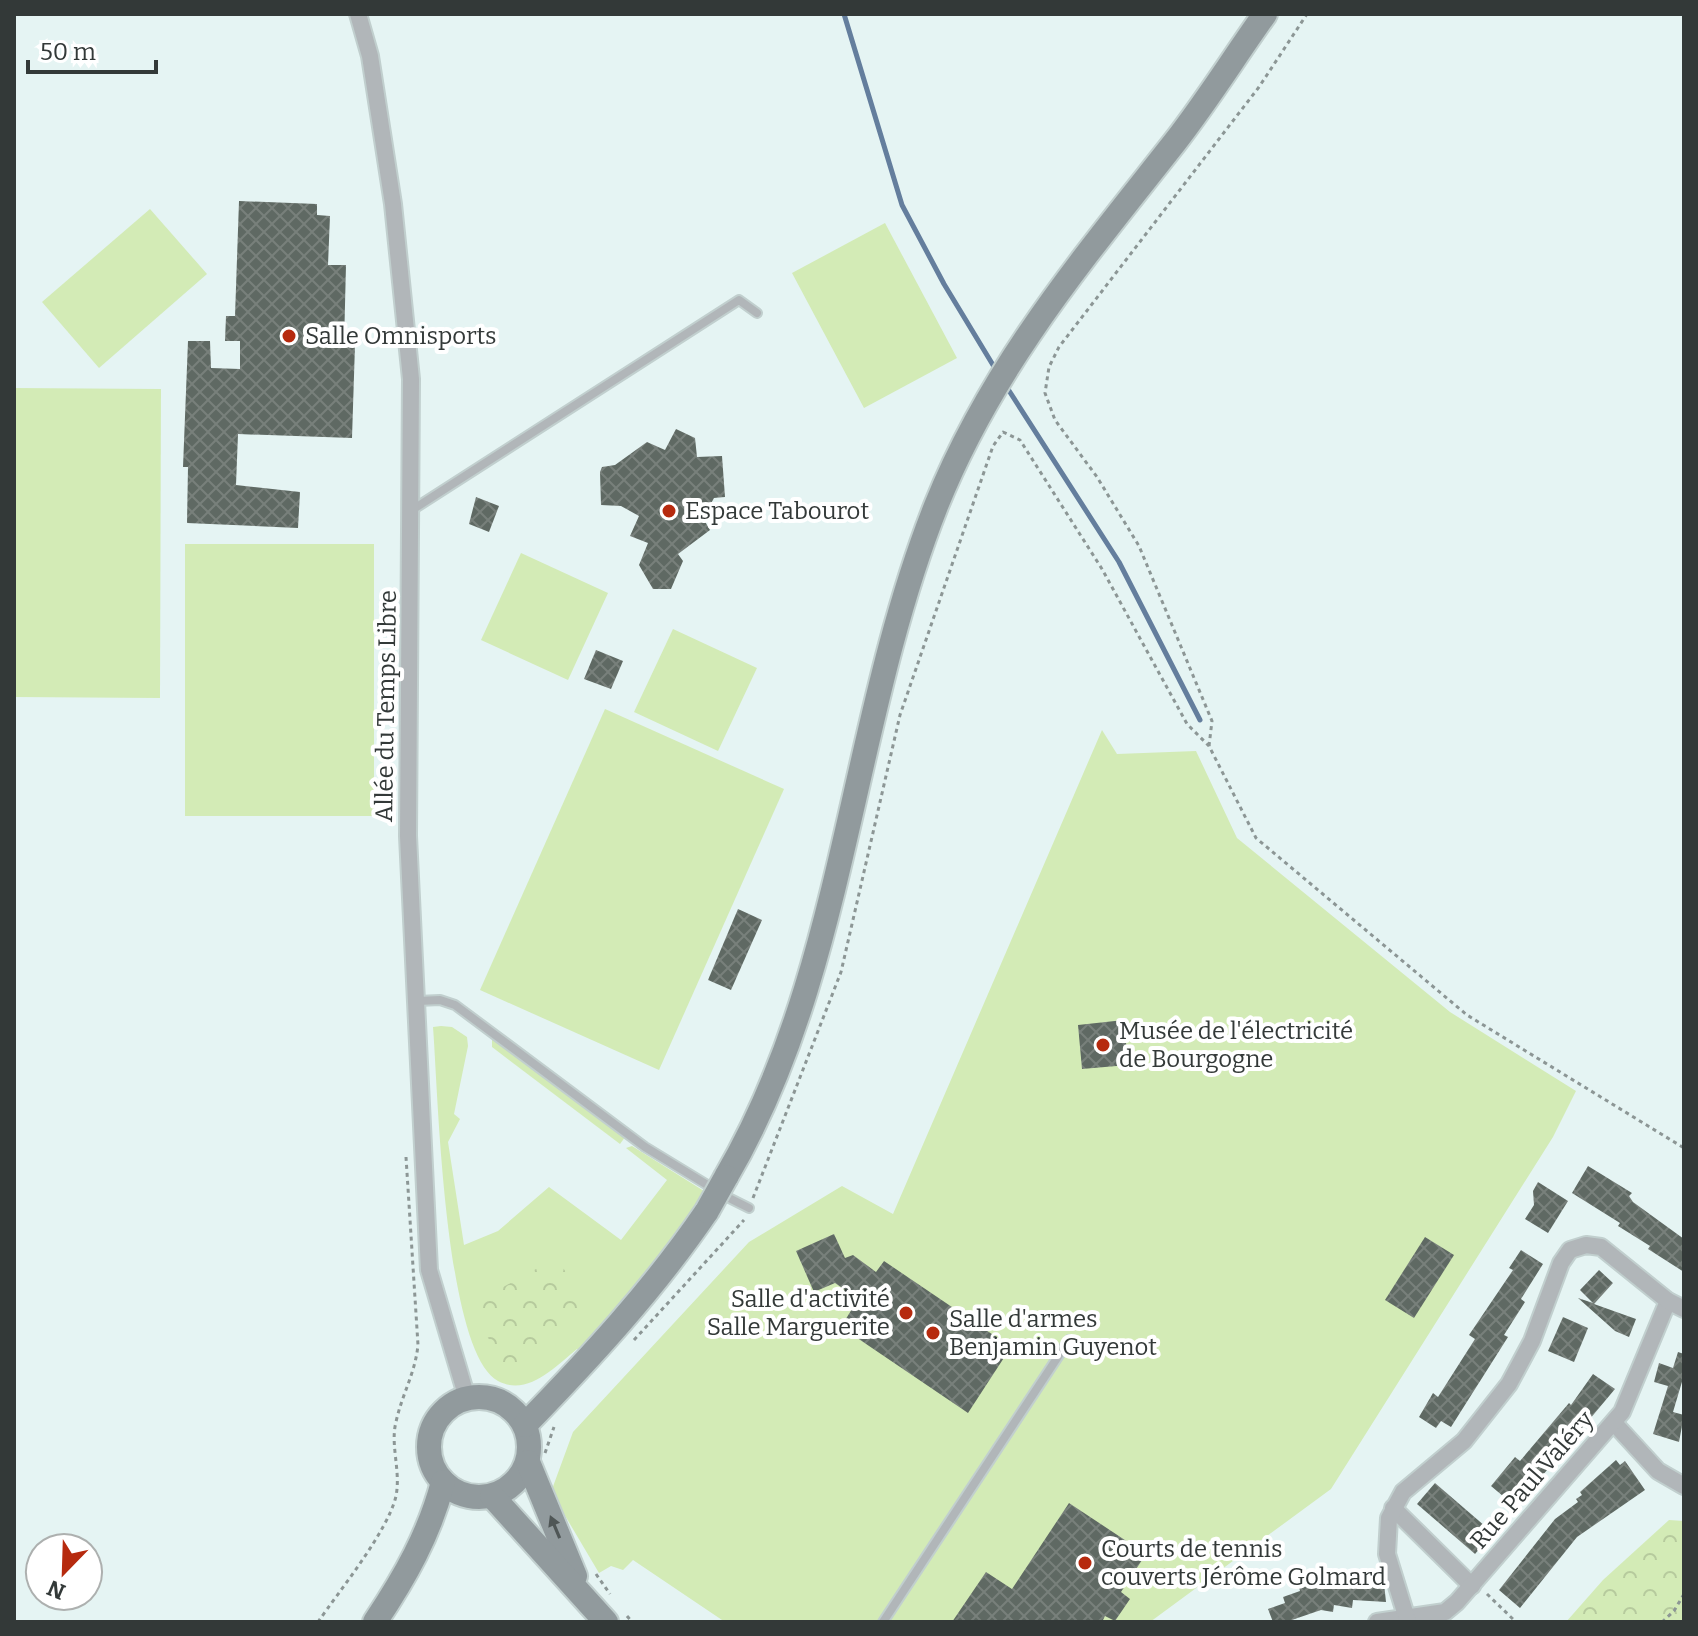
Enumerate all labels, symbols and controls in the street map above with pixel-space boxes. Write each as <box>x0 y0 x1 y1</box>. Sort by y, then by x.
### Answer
scale bar <box>28 24 156 74</box>
text: 50 m <box>40 38 96 66</box>
place label: Salle Omnisports <box>305 322 497 350</box>
marker: Salle Omnisports <box>280 327 298 345</box>
place label: Espace Tabourot <box>685 497 869 525</box>
marker: Espace Tabourot <box>660 502 678 520</box>
street label: Allée du Temps Libre <box>370 590 402 822</box>
place label: Musée de l'électricité de Bourgogne <box>1119 1017 1353 1073</box>
marker: Musée de l'électricité de Bourgogne <box>1094 1036 1112 1054</box>
place label: Salle d'activité Salle Marguerite <box>707 1285 890 1341</box>
marker: Salle d'activité Salle Marguerite <box>897 1304 915 1322</box>
place label: Salle d'armes Benjamin Guyenot <box>949 1305 1157 1361</box>
marker: Salle d'armes Benjamin Guyenot <box>924 1324 942 1342</box>
street label: Rue Paul Valéry <box>1465 1405 1600 1554</box>
one-way arrow <box>548 1515 561 1539</box>
north arrow <box>24 1532 104 1612</box>
place label: Courts de tennis couverts Jérôme Golmard <box>1101 1535 1386 1591</box>
marker: Courts de tennis couverts Jérôme Golmard <box>1076 1554 1094 1572</box>
text: N <box>43 1574 69 1606</box>

